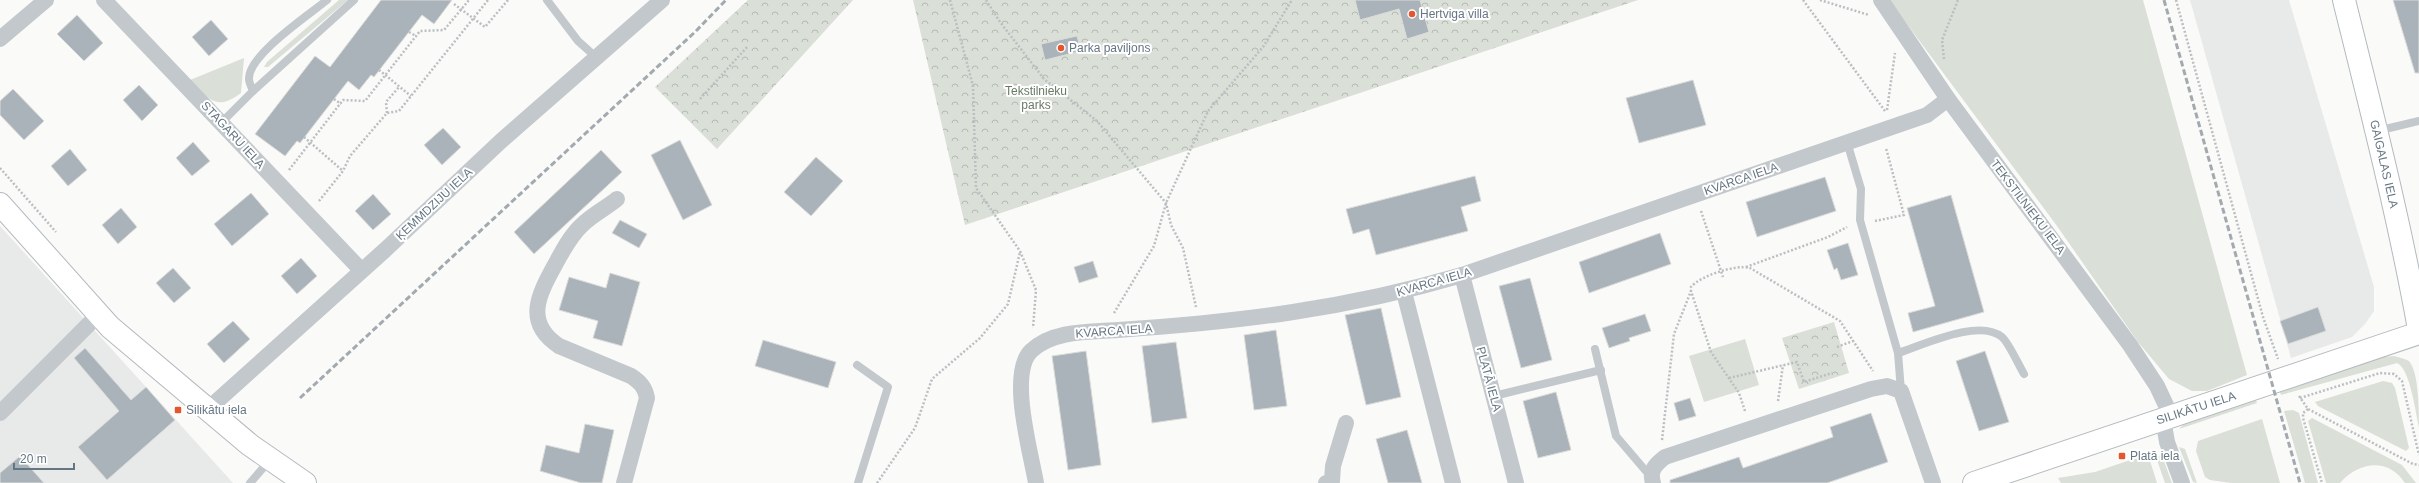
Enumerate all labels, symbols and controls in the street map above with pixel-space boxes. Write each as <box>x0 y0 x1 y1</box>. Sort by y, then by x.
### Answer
place label: Hertviga villa <box>1420 7 1489 21</box>
marker: Hertviga villa <box>1407 9 1417 19</box>
place label: Parka paviljons <box>1069 41 1150 55</box>
marker: Parka paviljons <box>1056 43 1066 53</box>
park label: Tekstilnieku parks <box>1005 84 1067 112</box>
street label: STAGARU IELA <box>198 99 268 171</box>
street label: GAIGALAS IELA <box>2367 119 2401 209</box>
street label: TEKSTILNIEKU IELA <box>1988 157 2068 257</box>
street label: KVARCA IELA <box>1702 160 1780 198</box>
street label: ĶEMMDZIJU IELA <box>393 165 475 243</box>
street label: KVARCA IELA <box>1395 265 1473 299</box>
street label: KVARCA IELA <box>1075 321 1153 341</box>
street label: PLATĀ IELA <box>1474 345 1504 413</box>
street label: SILIKĀTU IELA <box>2155 389 2237 427</box>
place label: Silikātu iela <box>186 403 247 417</box>
marker: Silikātu iela <box>173 405 183 415</box>
scale bar <box>14 445 74 471</box>
place label: Platā iela <box>2130 449 2180 463</box>
marker: Platā iela <box>2117 451 2127 461</box>
text: 20 m <box>20 452 47 466</box>

